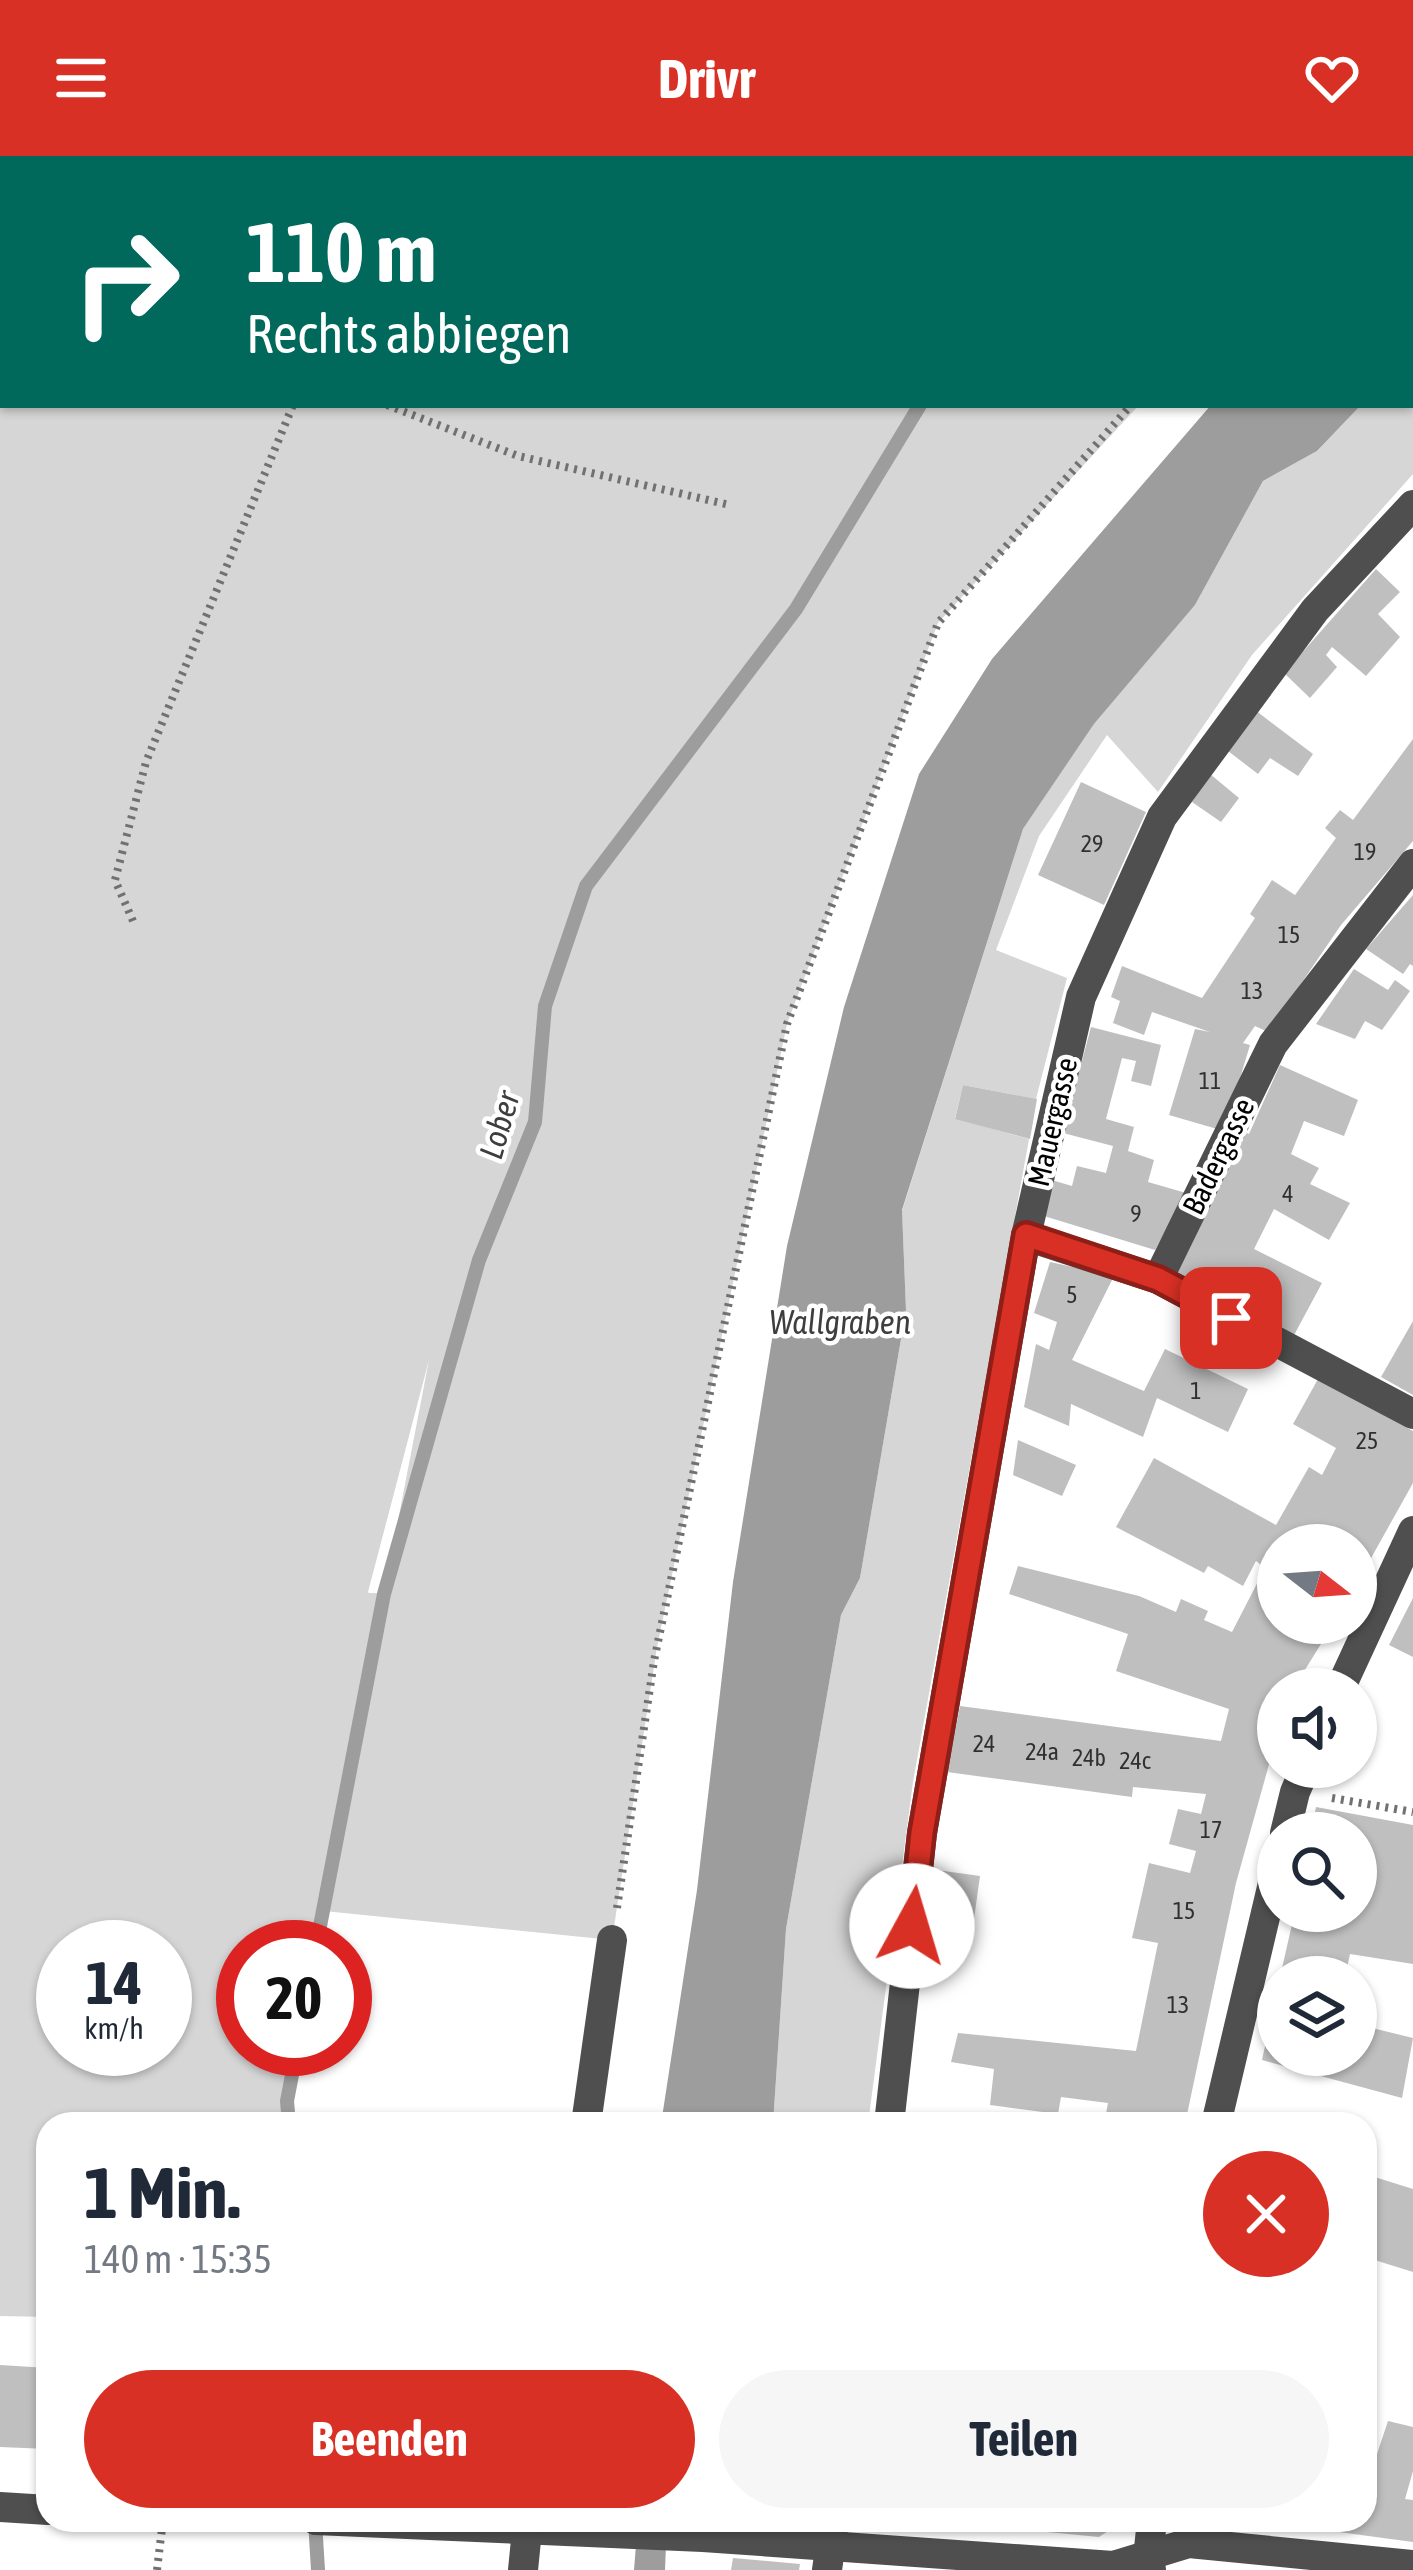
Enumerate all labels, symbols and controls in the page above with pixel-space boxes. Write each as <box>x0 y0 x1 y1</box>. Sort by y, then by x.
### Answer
icon: menu <box>48 45 114 111</box>
icon: heart <box>1299 45 1365 111</box>
text: Drivr <box>658 48 755 109</box>
icon: right <box>48 204 204 360</box>
text: 110 m <box>246 204 436 300</box>
text: Rechts abbiegen <box>246 303 572 364</box>
house number: 29 <box>1081 830 1103 857</box>
house number: 19 <box>1354 838 1376 865</box>
house number: 15 <box>1278 921 1300 948</box>
house number: 13 <box>1241 977 1263 1004</box>
street label: Mauergasse <box>1021 1054 1083 1190</box>
house number: 11 <box>1199 1067 1221 1094</box>
water label: Lober <box>471 1086 527 1163</box>
street label: Badergasse <box>1175 1092 1261 1220</box>
house number: 4 <box>1282 1180 1294 1207</box>
house number: 9 <box>1130 1200 1142 1227</box>
pin <box>1180 1267 1282 1369</box>
house number: 5 <box>1066 1281 1078 1308</box>
icon: arrive <box>1198 1285 1264 1351</box>
water label: Wallgraben <box>769 1303 911 1341</box>
house number: 1 <box>1190 1377 1202 1404</box>
house number: 25 <box>1356 1427 1378 1454</box>
north arrow <box>1257 1524 1377 1644</box>
map controls <box>1257 1524 1377 2076</box>
button: sound <box>1257 1668 1377 1788</box>
house number: 24 <box>973 1730 995 1757</box>
house number: 24a <box>1025 1738 1059 1765</box>
house number: 24b <box>1072 1744 1106 1771</box>
house number: 24c <box>1119 1747 1151 1774</box>
button: search <box>1257 1812 1377 1932</box>
house number: 17 <box>1200 1816 1222 1843</box>
position arrow <box>849 1863 975 1989</box>
house number: 15 <box>1173 1897 1195 1924</box>
speed limit sign: 20 <box>216 1920 372 2076</box>
text: 14 <box>86 1948 142 2017</box>
button: layers <box>1257 1956 1377 2076</box>
house number: 13 <box>1167 1991 1189 2018</box>
text: km/h <box>84 2011 144 2045</box>
text: 1 Min. <box>84 2151 240 2233</box>
button: close <box>1203 2151 1329 2277</box>
text: 140 m · 15:35 <box>84 2237 272 2281</box>
button: Beenden <box>84 2370 695 2508</box>
button: Teilen <box>719 2370 1329 2508</box>

